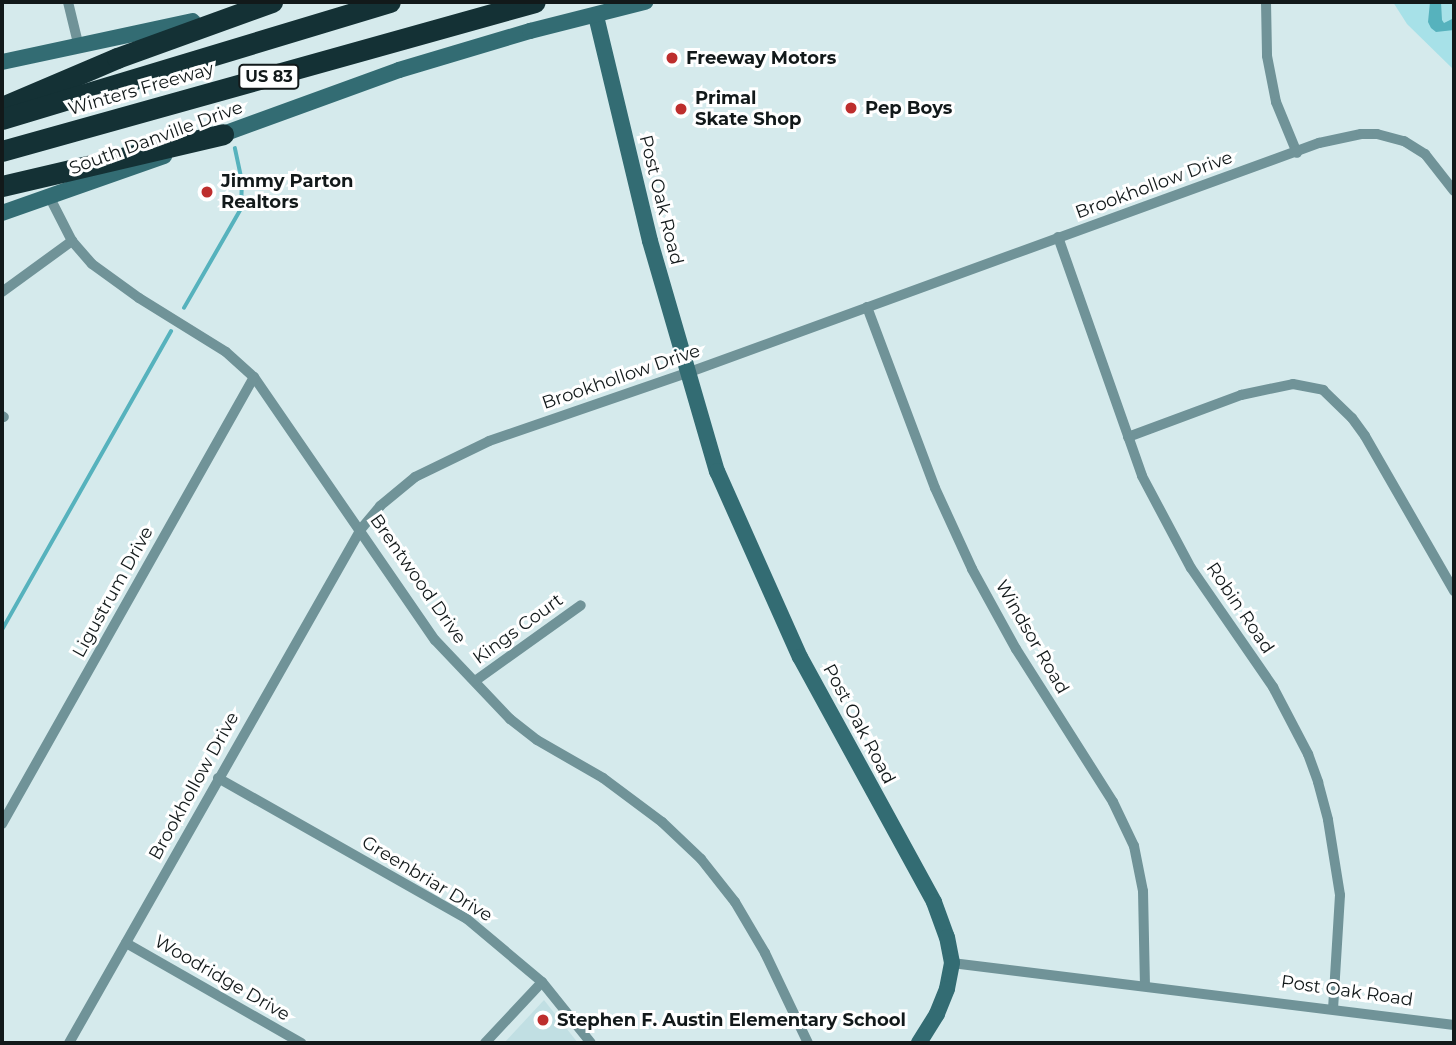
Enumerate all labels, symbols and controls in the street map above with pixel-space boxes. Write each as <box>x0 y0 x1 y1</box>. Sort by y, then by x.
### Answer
place label: Freeway Motors <box>686 47 836 69</box>
marker: Freeway Motors <box>664 50 680 66</box>
street label: Winters Freeway <box>66 58 216 120</box>
road number: US 83 <box>238 64 300 90</box>
place label: Primal Skate Shop <box>695 88 801 130</box>
street label: South Danville Drive <box>66 97 246 179</box>
place label: Pep Boys <box>865 97 952 119</box>
marker: Pep Boys <box>843 100 859 116</box>
marker: Primal Skate Shop <box>673 101 689 117</box>
street label: Post Oak Road <box>634 133 688 267</box>
street label: Brookhollow Drive <box>1072 147 1236 223</box>
place label: Jimmy Parton Realtors <box>221 171 353 214</box>
marker: Jimmy Parton Realtors <box>199 184 215 200</box>
street label: Brookhollow Drive <box>539 340 703 414</box>
street label: Brentwood Drive <box>365 510 471 648</box>
street label: Ligustrum Drive <box>68 523 158 661</box>
street label: Robin Road <box>1202 558 1278 658</box>
street label: Windsor Road <box>991 576 1073 698</box>
street label: Kings Court <box>469 589 567 669</box>
street label: Post Oak Road <box>818 660 900 788</box>
street label: Brookhollow Drive <box>144 708 244 864</box>
street label: Greenbriar Drive <box>358 831 496 927</box>
street label: Woodridge Drive <box>150 930 294 1026</box>
street label: Post Oak Road <box>1280 971 1414 1011</box>
place label: Stephen F. Austin Elementary School <box>557 1009 906 1031</box>
marker: Stephen F. Austin Elementary School <box>535 1012 551 1028</box>

